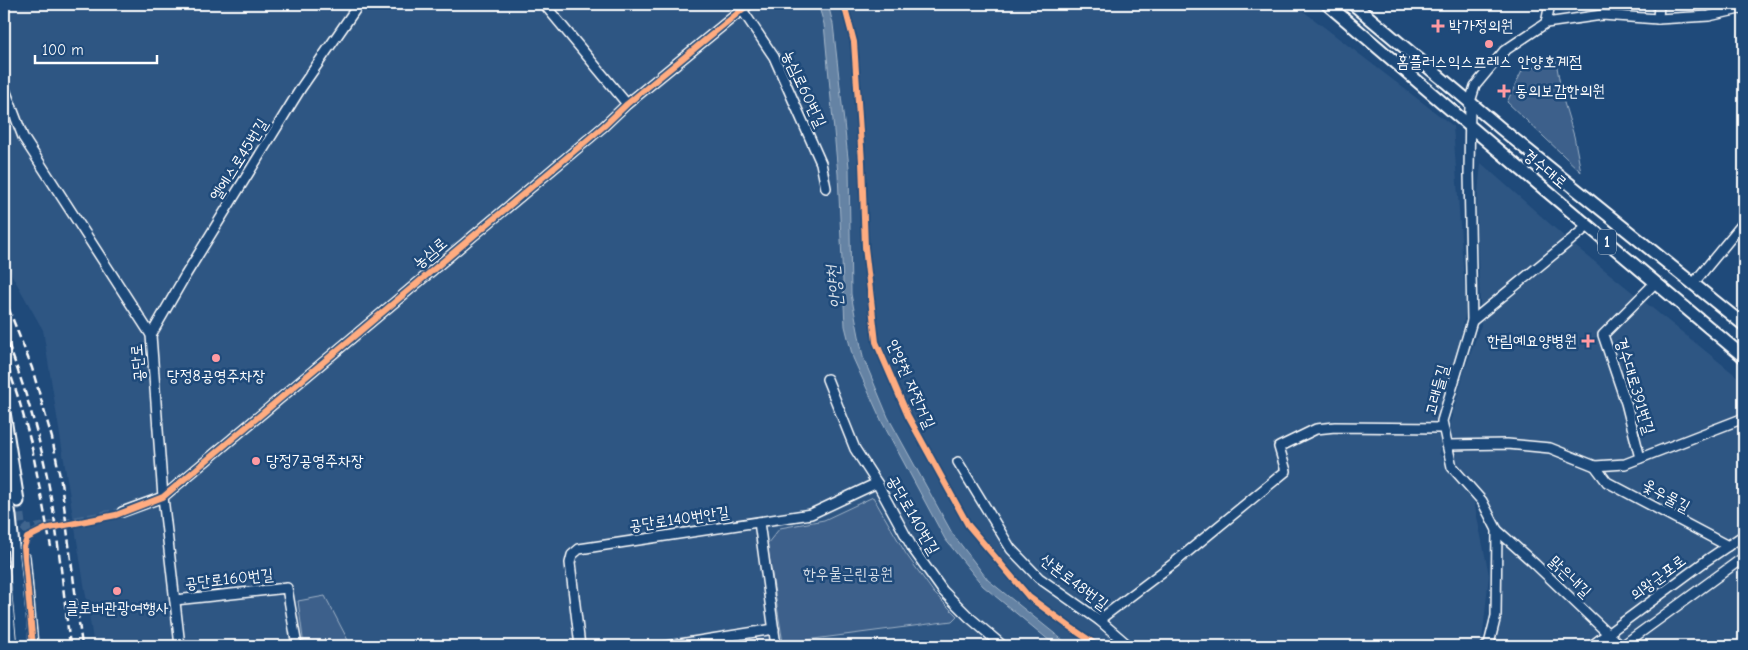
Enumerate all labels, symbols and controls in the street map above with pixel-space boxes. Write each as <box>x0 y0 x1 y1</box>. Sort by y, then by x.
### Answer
place label: 박가정의원 <box>1449 17 1513 35</box>
marker: 박가정의원 <box>1431 19 1445 33</box>
scale bar <box>35 32 158 64</box>
marker: 홈플러스익스프레스 안양호계점 <box>1483 38 1495 50</box>
text: 100 m <box>42 41 84 59</box>
street label: 농심로60번길 <box>778 48 830 130</box>
place label: 홈플러스익스프레스 안양호계점 <box>1396 53 1582 71</box>
place label: 동의보감한의원 <box>1515 82 1605 100</box>
marker: 동의보감한의원 <box>1497 84 1511 98</box>
street label: 엘에스로45번길 <box>207 115 272 204</box>
street label: 경수대로 <box>1519 146 1571 192</box>
road number: 1 <box>1598 230 1616 254</box>
street label: 농심로 <box>409 234 451 272</box>
water label: 안양천 <box>822 263 848 310</box>
place label: 한림예요양병원 <box>1487 332 1577 350</box>
marker: 한림예요양병원 <box>1581 334 1595 348</box>
street label: 경수대로391번길 <box>1612 335 1658 437</box>
street label: 안양천 자전거길 <box>883 337 939 431</box>
street label: 공단로 <box>127 343 149 383</box>
marker: 당정8공영주차장 <box>210 352 222 364</box>
street label: 고래들길 <box>1422 363 1452 417</box>
place label: 당정8공영주차장 <box>167 367 265 385</box>
place label: 당정7공영주차장 <box>266 452 364 470</box>
marker: 당정7공영주차장 <box>250 455 262 467</box>
street label: 공단로140번길 <box>883 472 943 558</box>
street label: 옻우물길 <box>1639 476 1693 516</box>
street label: 공단로140번안길 <box>628 503 730 535</box>
street label: 산본로48번길 <box>1036 551 1112 613</box>
street label: 의왕군포로 <box>1627 551 1689 605</box>
street label: 맑은내길 <box>1545 553 1595 601</box>
street label: 공단로160번길 <box>184 565 274 593</box>
park label: 한우물근린공원 <box>803 565 893 583</box>
marker: 클로버관광여행사 <box>111 585 123 597</box>
place label: 클로버관광여행사 <box>66 599 169 617</box>

